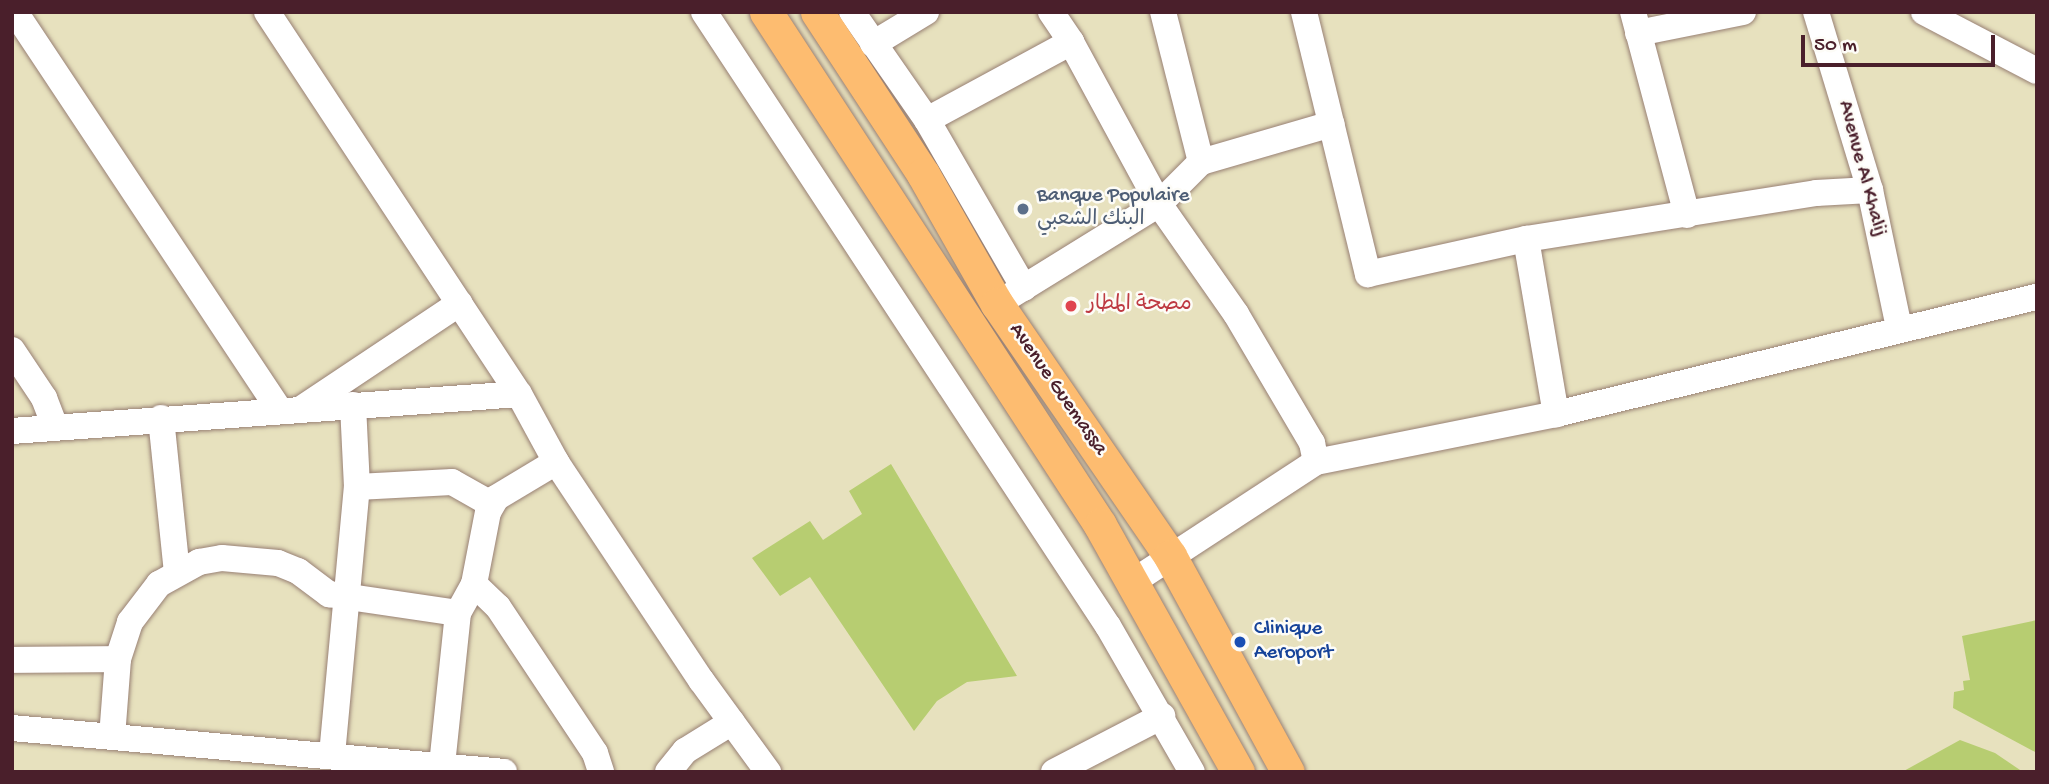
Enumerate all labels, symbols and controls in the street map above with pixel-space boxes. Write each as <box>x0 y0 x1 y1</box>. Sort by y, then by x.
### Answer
scale bar <box>1804 21 1998 65</box>
text: 50 m <box>1814 34 1857 59</box>
street label: Avenue Al Khalij <box>1831 98 1891 240</box>
place label: Banque Populaire البنك الشعبي <box>1037 184 1189 234</box>
marker: Banque Populaire البنك الشعبي <box>1015 201 1031 217</box>
place label: مصحة المطار <box>1087 293 1192 319</box>
marker: مصحة المطار <box>1061 296 1081 316</box>
street label: Avenue Guemassa <box>1002 319 1112 461</box>
place label: Clinique Aeroport <box>1254 617 1333 667</box>
marker: Clinique Aeroport <box>1232 634 1248 650</box>

